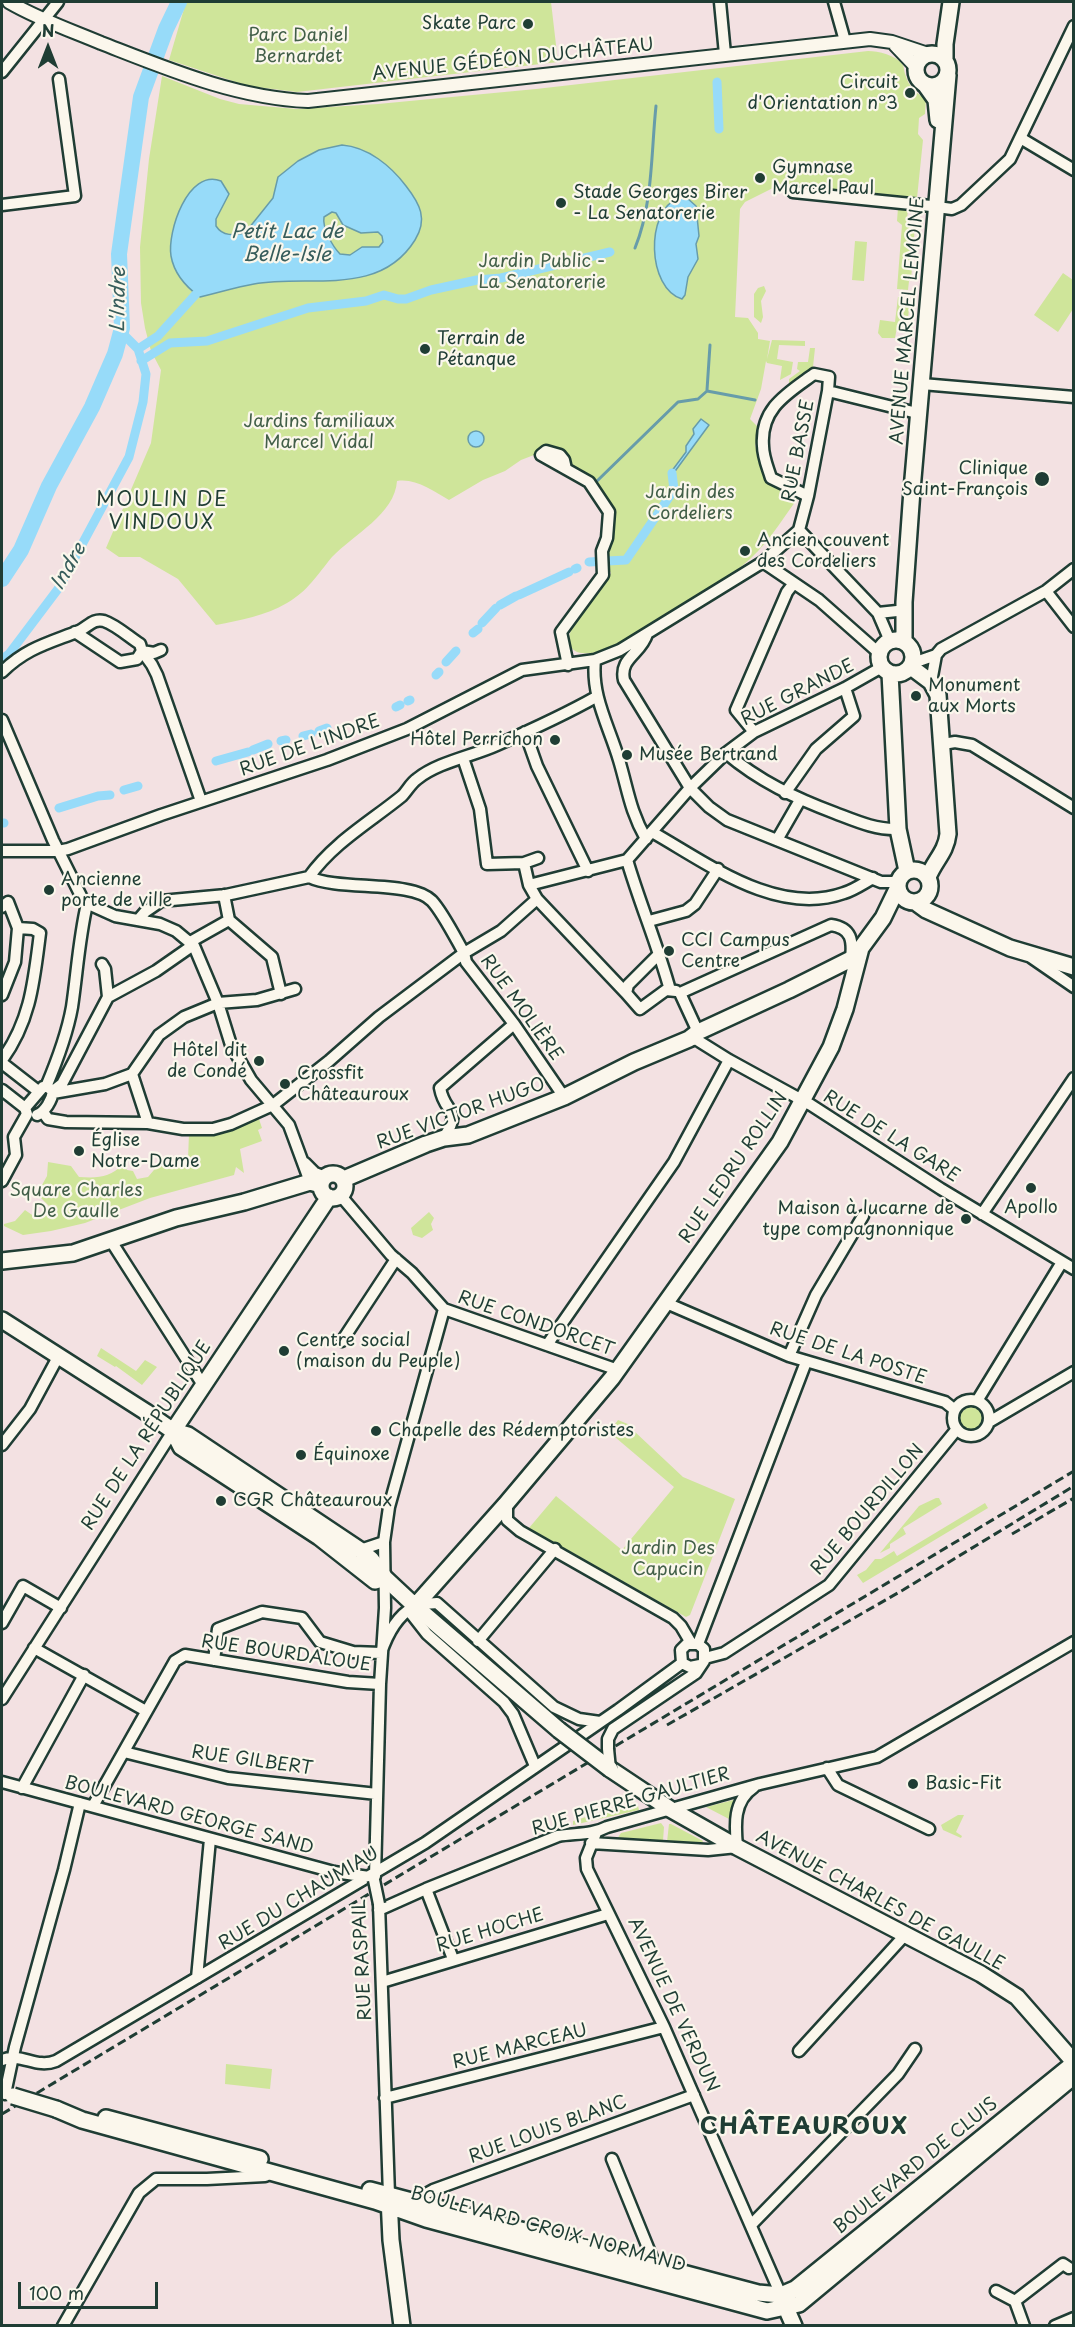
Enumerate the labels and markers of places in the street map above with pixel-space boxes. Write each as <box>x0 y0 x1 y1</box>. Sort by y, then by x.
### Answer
place label: Skate Parc <box>422 13 516 35</box>
marker: Skate Parc <box>521 17 535 31</box>
place label: Circuit d'Orientation n°3 <box>747 72 898 115</box>
marker: Circuit d'Orientation n°3 <box>903 86 917 100</box>
place label: Gymnase Marcel Paul <box>772 157 874 200</box>
marker: Gymnase Marcel Paul <box>753 171 767 185</box>
place label: Stade Georges Birer - La Senatorerie <box>573 182 747 224</box>
marker: Stade Georges Birer - La Senatorerie <box>554 196 568 210</box>
place label: Terrain de Pétanque <box>437 328 525 370</box>
marker: Terrain de Pétanque <box>418 342 432 356</box>
place label: Clinique Saint-François <box>902 458 1028 500</box>
marker: Clinique Saint-François <box>1033 470 1051 488</box>
place label: Ancien couvent des Cordeliers <box>757 530 889 572</box>
marker: Ancien couvent des Cordeliers <box>738 544 752 558</box>
place label: Monument aux Morts <box>928 675 1020 718</box>
marker: Monument aux Morts <box>909 689 923 703</box>
place label: Hôtel Perrichon <box>410 729 543 751</box>
marker: Hôtel Perrichon <box>548 733 562 747</box>
place label: Musée Bertrand <box>639 744 778 766</box>
marker: Musée Bertrand <box>620 748 634 762</box>
place label: Ancienne porte de ville <box>61 869 172 912</box>
marker: Ancienne porte de ville <box>42 883 56 897</box>
place label: CCI Campus Centre <box>681 930 790 972</box>
marker: CCI Campus Centre <box>662 944 676 958</box>
place label: Hôtel dit de Condé <box>167 1040 247 1082</box>
marker: Hôtel dit de Condé <box>252 1054 266 1068</box>
place label: Crossfit Châteauroux <box>297 1063 409 1106</box>
marker: Crossfit Châteauroux <box>278 1077 292 1091</box>
place label: Église Notre-Dame <box>91 1130 200 1172</box>
marker: Église Notre-Dame <box>72 1144 86 1158</box>
marker: Apollo <box>1024 1181 1038 1195</box>
place label: Apollo <box>1004 1197 1058 1219</box>
place label: Maison à lucarne de type compagnonnique <box>762 1198 954 1240</box>
marker: Maison à lucarne de type compagnonnique <box>959 1212 973 1226</box>
place label: Centre social (maison du Peuple) <box>296 1330 460 1372</box>
marker: Centre social (maison du Peuple) <box>277 1344 291 1358</box>
place label: Chapelle des Rédemptoristes <box>388 1420 634 1442</box>
marker: Chapelle des Rédemptoristes <box>369 1424 383 1438</box>
place label: Équinoxe <box>313 1444 390 1466</box>
marker: Équinoxe <box>294 1448 308 1462</box>
place label: CGR Châteauroux <box>233 1490 392 1512</box>
marker: CGR Châteauroux <box>214 1494 228 1508</box>
place label: Basic-Fit <box>925 1773 1002 1795</box>
marker: Basic-Fit <box>906 1777 920 1791</box>

